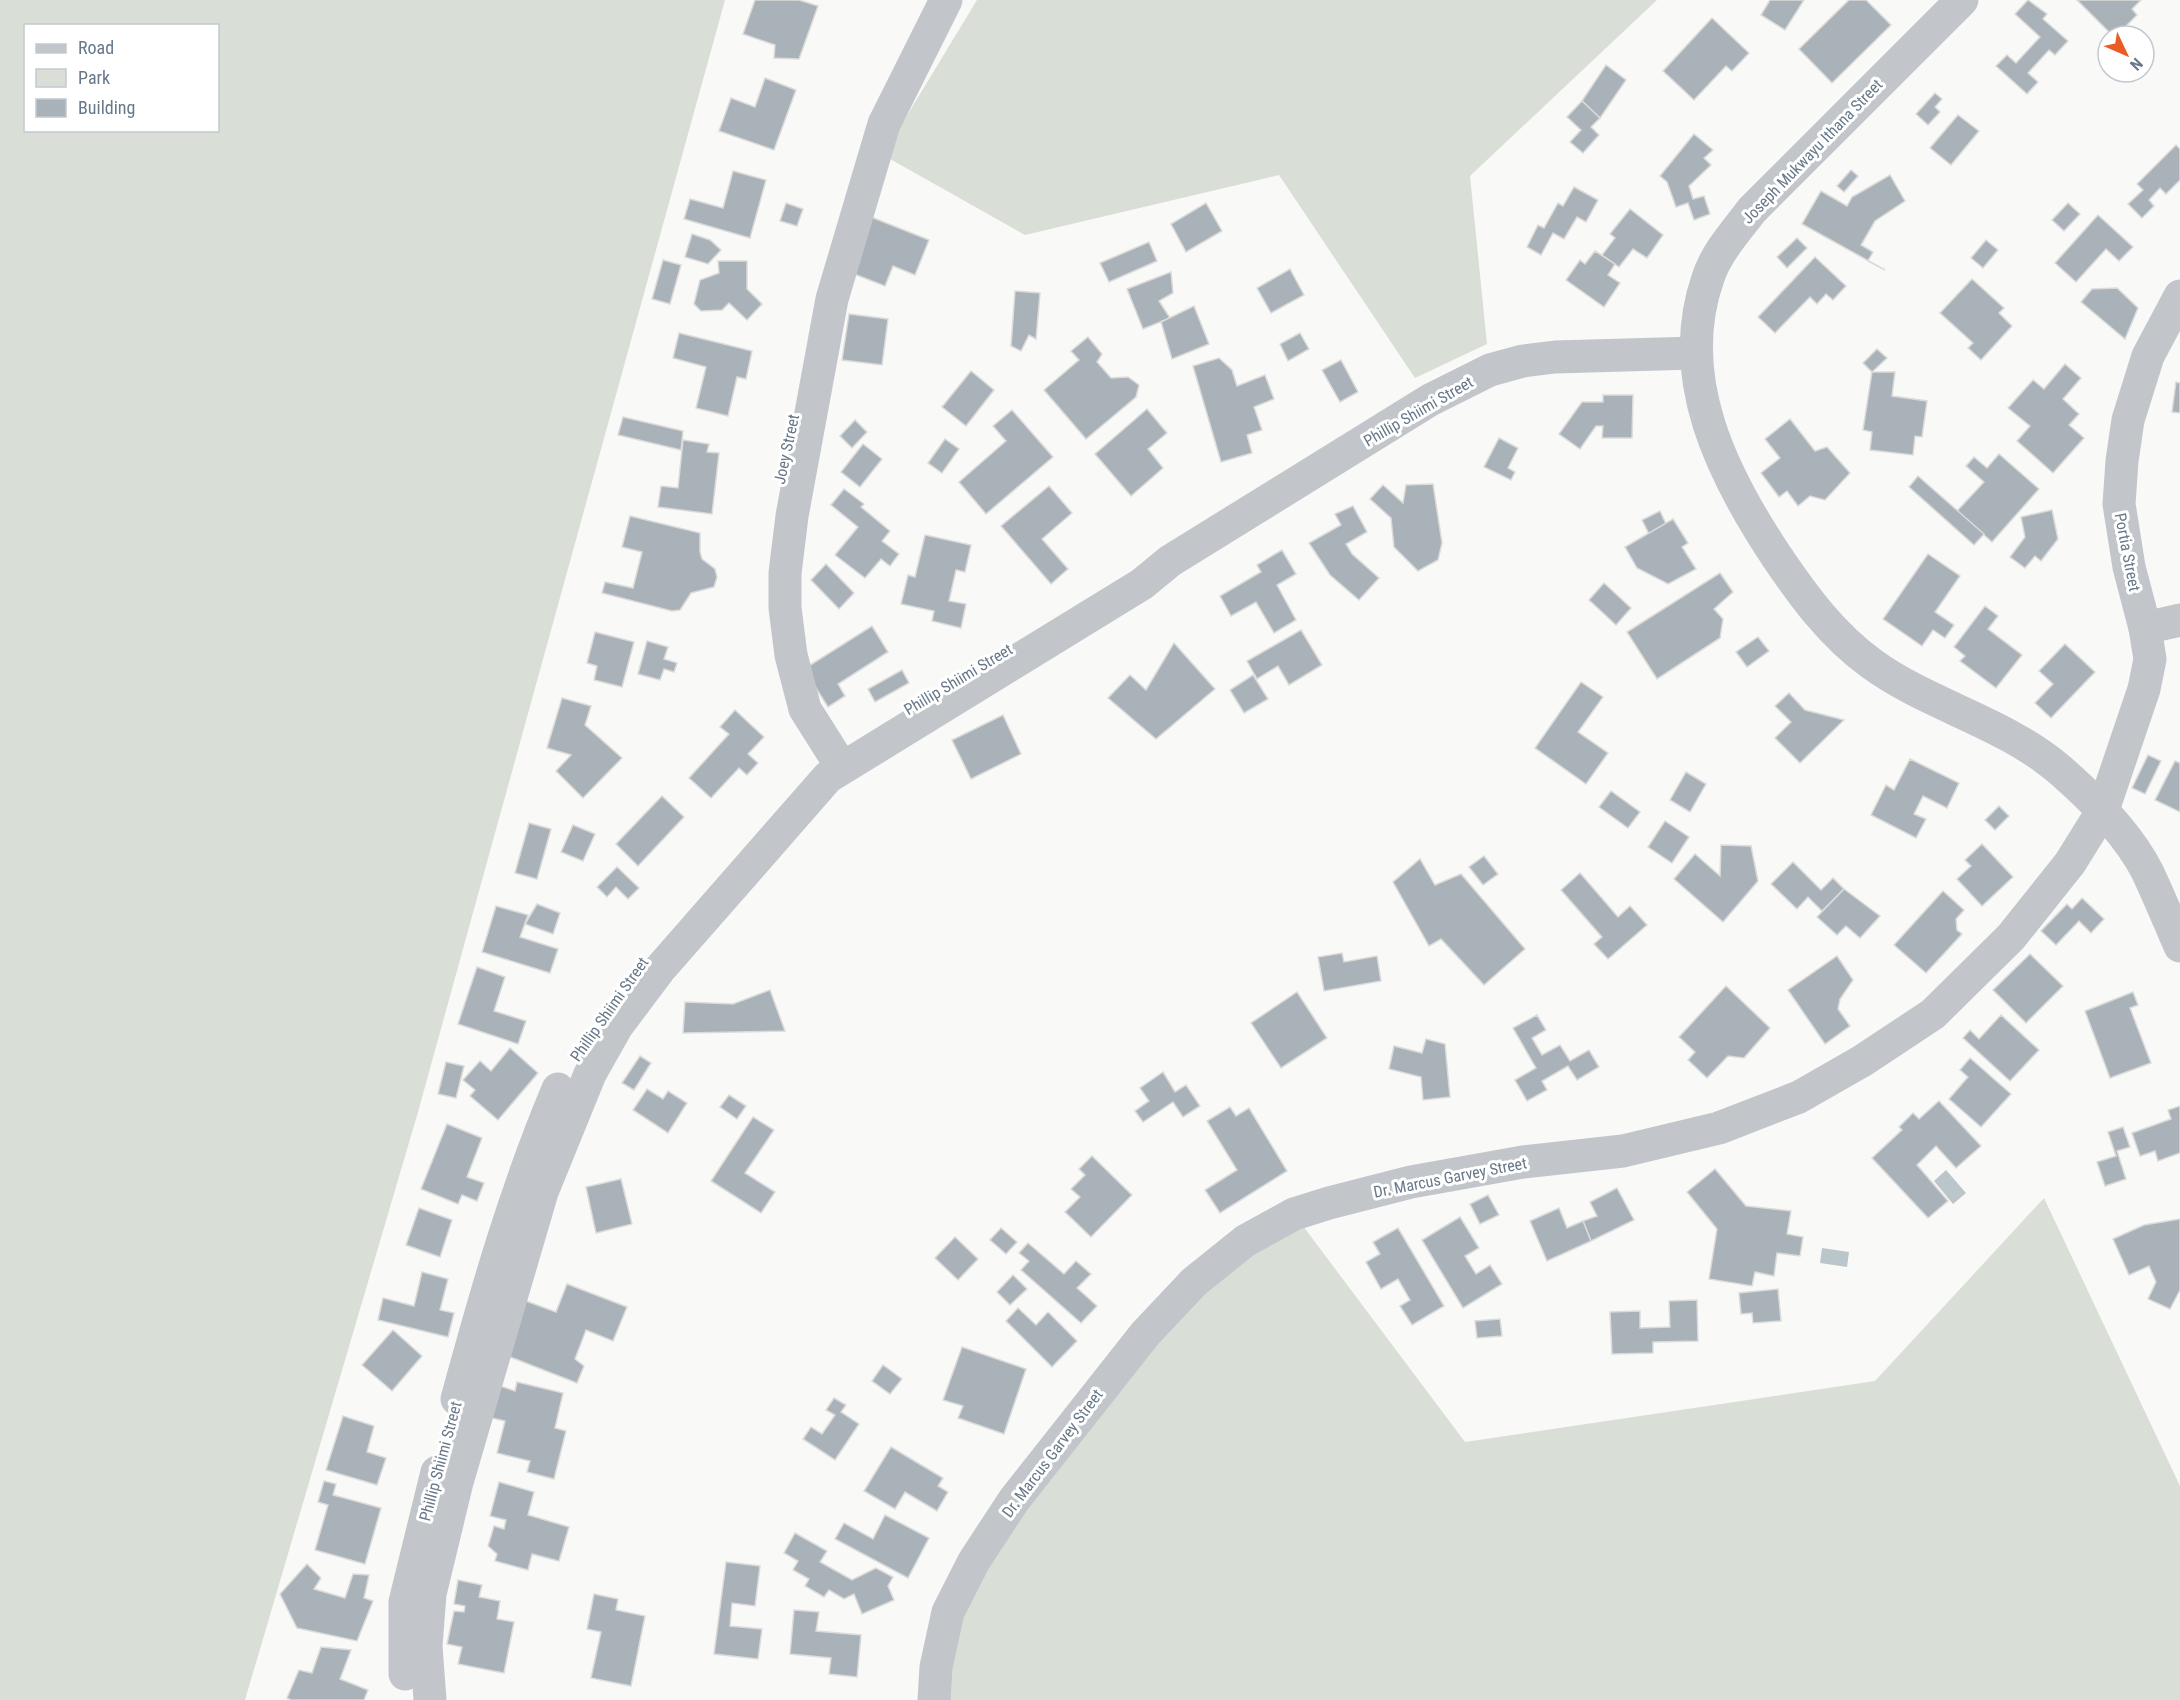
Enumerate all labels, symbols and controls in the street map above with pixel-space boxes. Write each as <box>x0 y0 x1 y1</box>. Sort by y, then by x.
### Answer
legend <box>24 24 219 132</box>
north arrow <box>2096 24 2156 84</box>
text: Road <box>78 37 114 58</box>
text: N <box>2126 54 2147 74</box>
text: Park <box>78 67 110 88</box>
street label: Joseph Mukwayu Ithana Street <box>1738 75 1887 228</box>
text: Building <box>78 97 135 118</box>
street label: Phillip Shiimi Street <box>1360 372 1477 450</box>
street label: Joey Street <box>770 412 803 486</box>
street label: Portia Street <box>2111 511 2144 593</box>
street label: Phillip Shiimi Street <box>901 639 1016 719</box>
street label: Phillip Shiimi Street <box>566 953 653 1065</box>
street label: Dr. Marcus Garvey Street <box>1372 1153 1529 1202</box>
street label: Dr. Marcus Garvey Street <box>998 1385 1107 1521</box>
street label: Phillip Shiimi Street <box>415 1399 466 1523</box>

